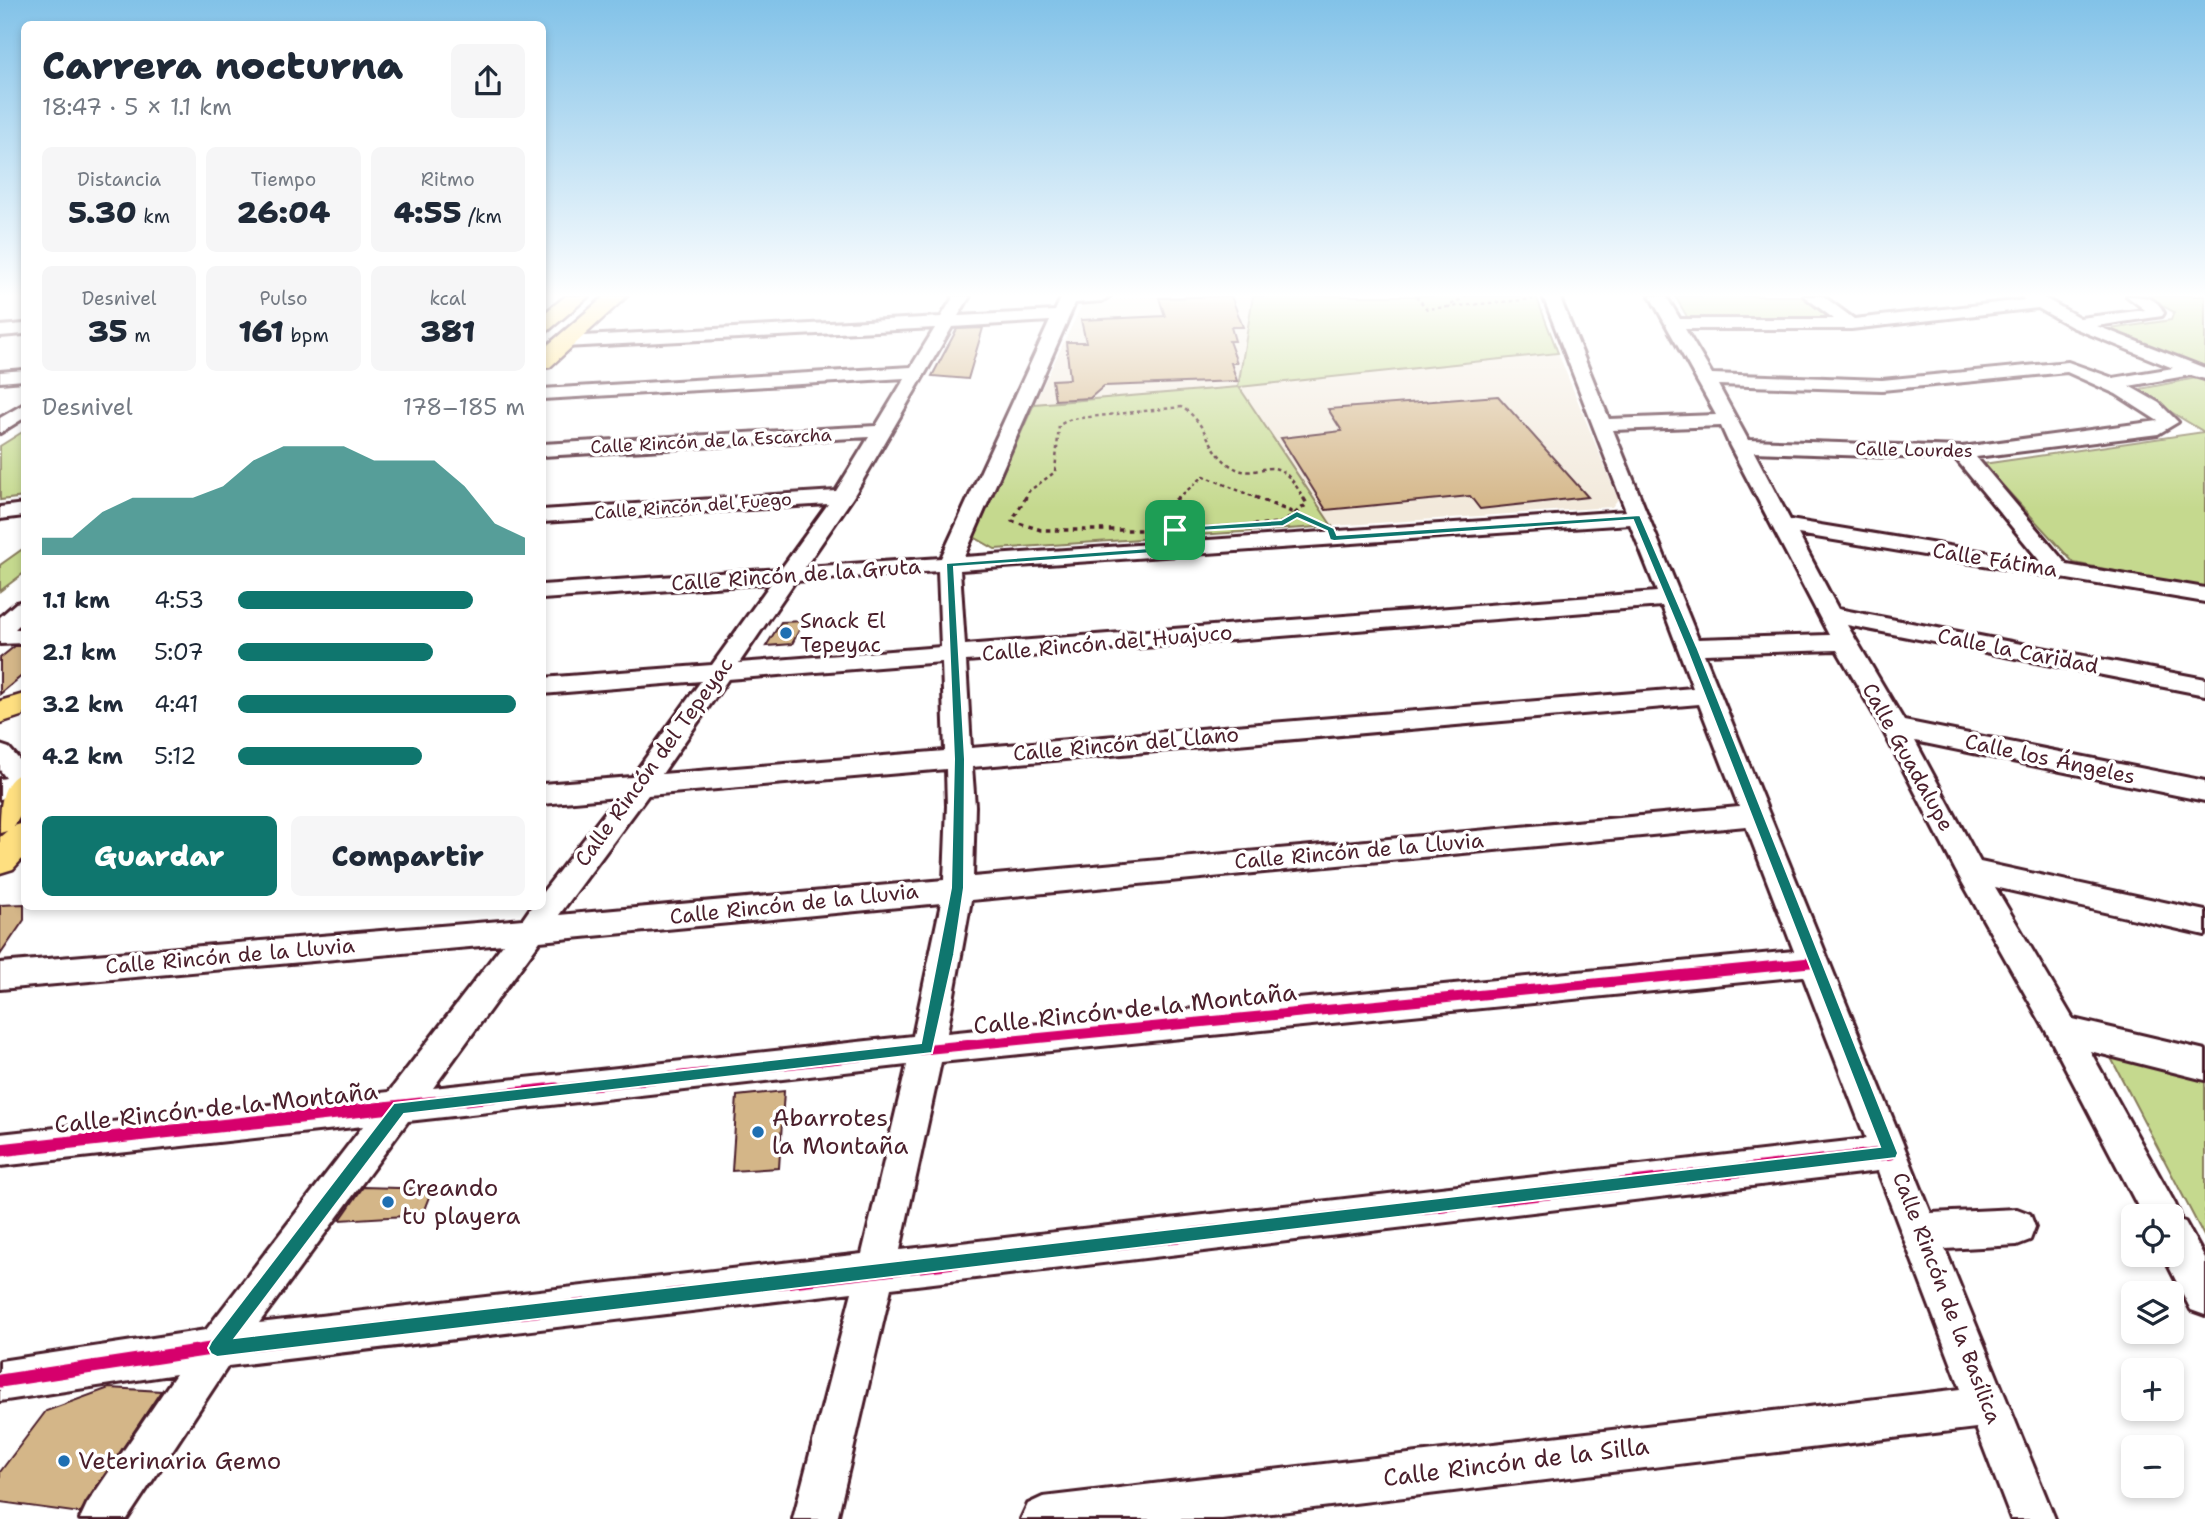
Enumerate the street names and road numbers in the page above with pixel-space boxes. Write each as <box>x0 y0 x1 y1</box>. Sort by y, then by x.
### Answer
street label: Calle Rincón de la Escarcha <box>590 423 832 459</box>
street label: Calle Lourdes <box>1855 437 1973 463</box>
street label: Calle Rincón del Fuego <box>593 487 793 525</box>
street label: Calle Fátima <box>1931 536 2059 584</box>
street label: Calle Rincón de la Gruta <box>670 552 922 598</box>
street label: Calle Rincón del Huajuco <box>981 618 1233 668</box>
street label: Calle la Caridad <box>1935 622 2101 680</box>
street label: Calle Rincón del Tepeyac <box>569 652 739 872</box>
street label: Calle Guadalupe <box>1856 678 1960 836</box>
street label: Calle Rincón del Llano <box>1012 720 1240 768</box>
street label: Calle los Ángeles <box>1962 726 2138 791</box>
street label: Calle Rincón de la Lluvia <box>1233 826 1485 876</box>
street label: Calle Rincón de la Lluvia <box>668 877 920 931</box>
street label: Calle Rincón de la Lluvia <box>104 931 356 981</box>
street label: Calle Rincón de la Montaña <box>972 976 1298 1042</box>
street label: Calle Rincón de la Montaña <box>53 1075 379 1141</box>
street label: Calle Rincón de la Basílica <box>1886 1168 2008 1428</box>
street label: Calle Rincón de la Silla <box>1381 1430 1651 1494</box>

